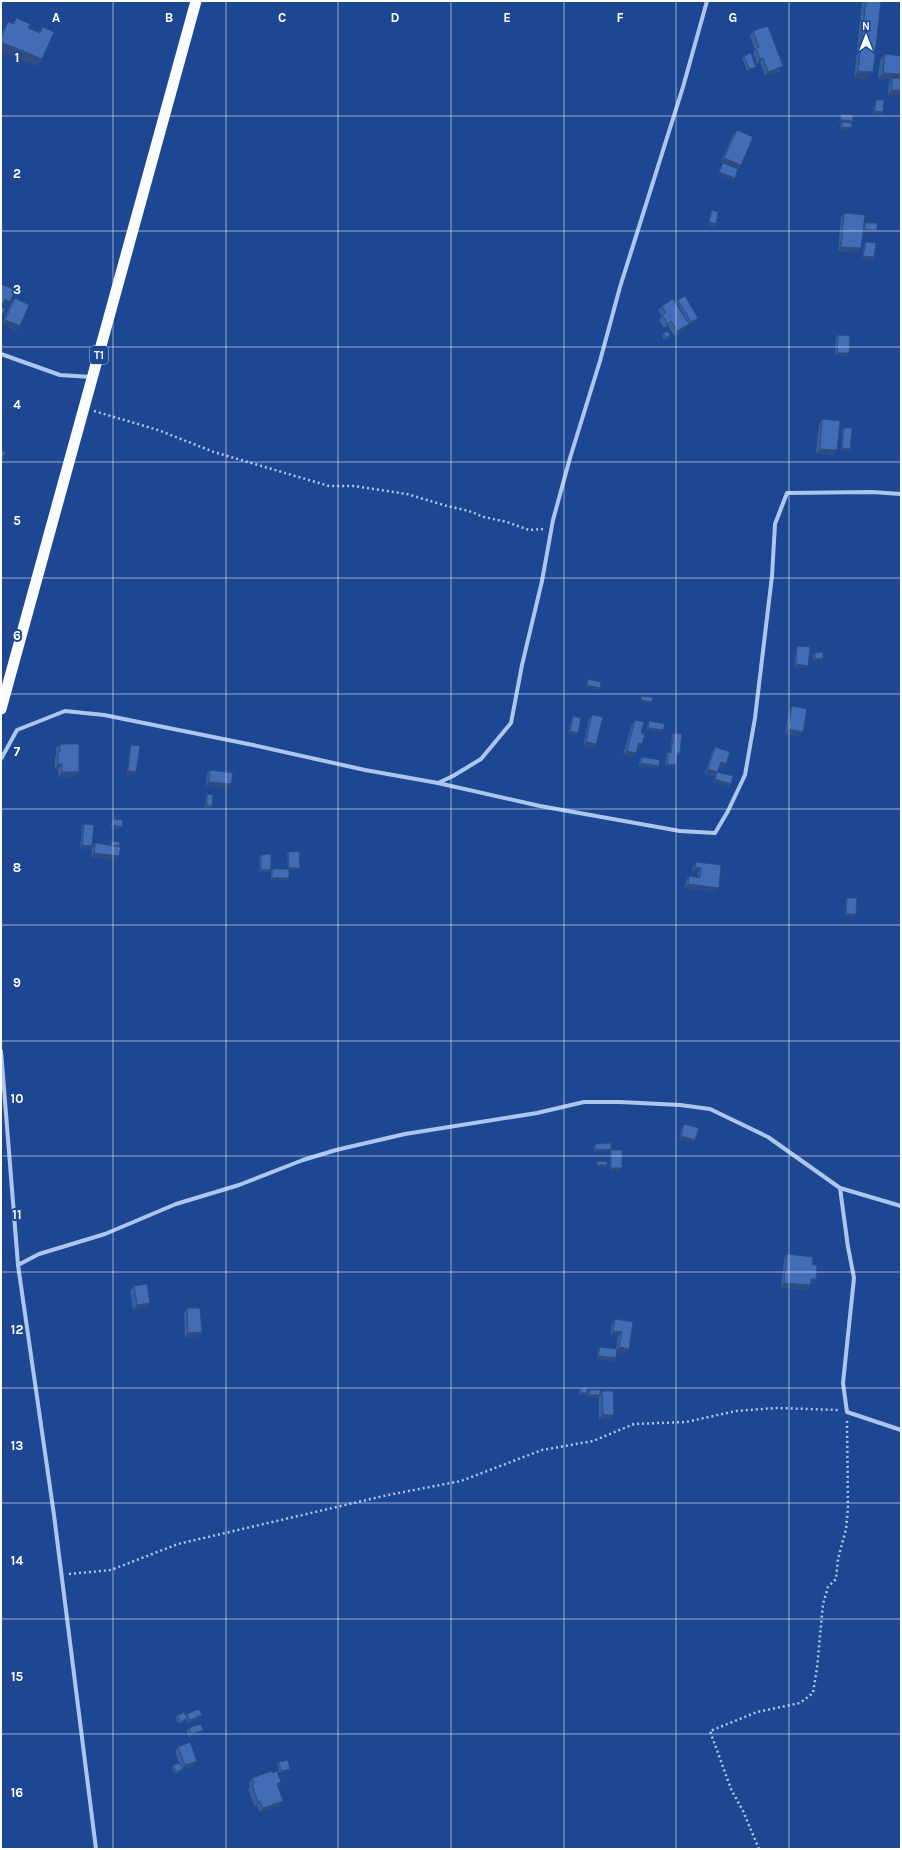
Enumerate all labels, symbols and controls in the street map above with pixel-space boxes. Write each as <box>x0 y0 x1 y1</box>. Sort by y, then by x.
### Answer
text: A <box>52 10 60 25</box>
text: B <box>165 10 173 25</box>
text: C <box>278 10 286 25</box>
text: D <box>391 10 400 25</box>
text: E <box>503 10 511 25</box>
text: F <box>616 10 624 25</box>
text: G <box>729 10 737 25</box>
north arrow <box>846 16 886 56</box>
text: N <box>862 20 870 33</box>
text: 1 <box>15 50 19 65</box>
text: 2 <box>13 166 21 181</box>
text: 3 <box>13 282 21 297</box>
road number: T1 <box>90 346 108 364</box>
text: 4 <box>13 397 21 412</box>
text: 5 <box>13 513 21 528</box>
text: 6 <box>13 628 21 643</box>
text: 7 <box>14 744 21 759</box>
text: 8 <box>13 860 21 875</box>
text: 9 <box>13 975 21 990</box>
text: 10 <box>11 1091 23 1106</box>
text: 11 <box>12 1207 22 1222</box>
text: 12 <box>11 1322 23 1337</box>
text: 13 <box>11 1438 23 1453</box>
text: 14 <box>11 1553 23 1568</box>
text: 15 <box>11 1669 24 1684</box>
text: 16 <box>11 1785 23 1800</box>

